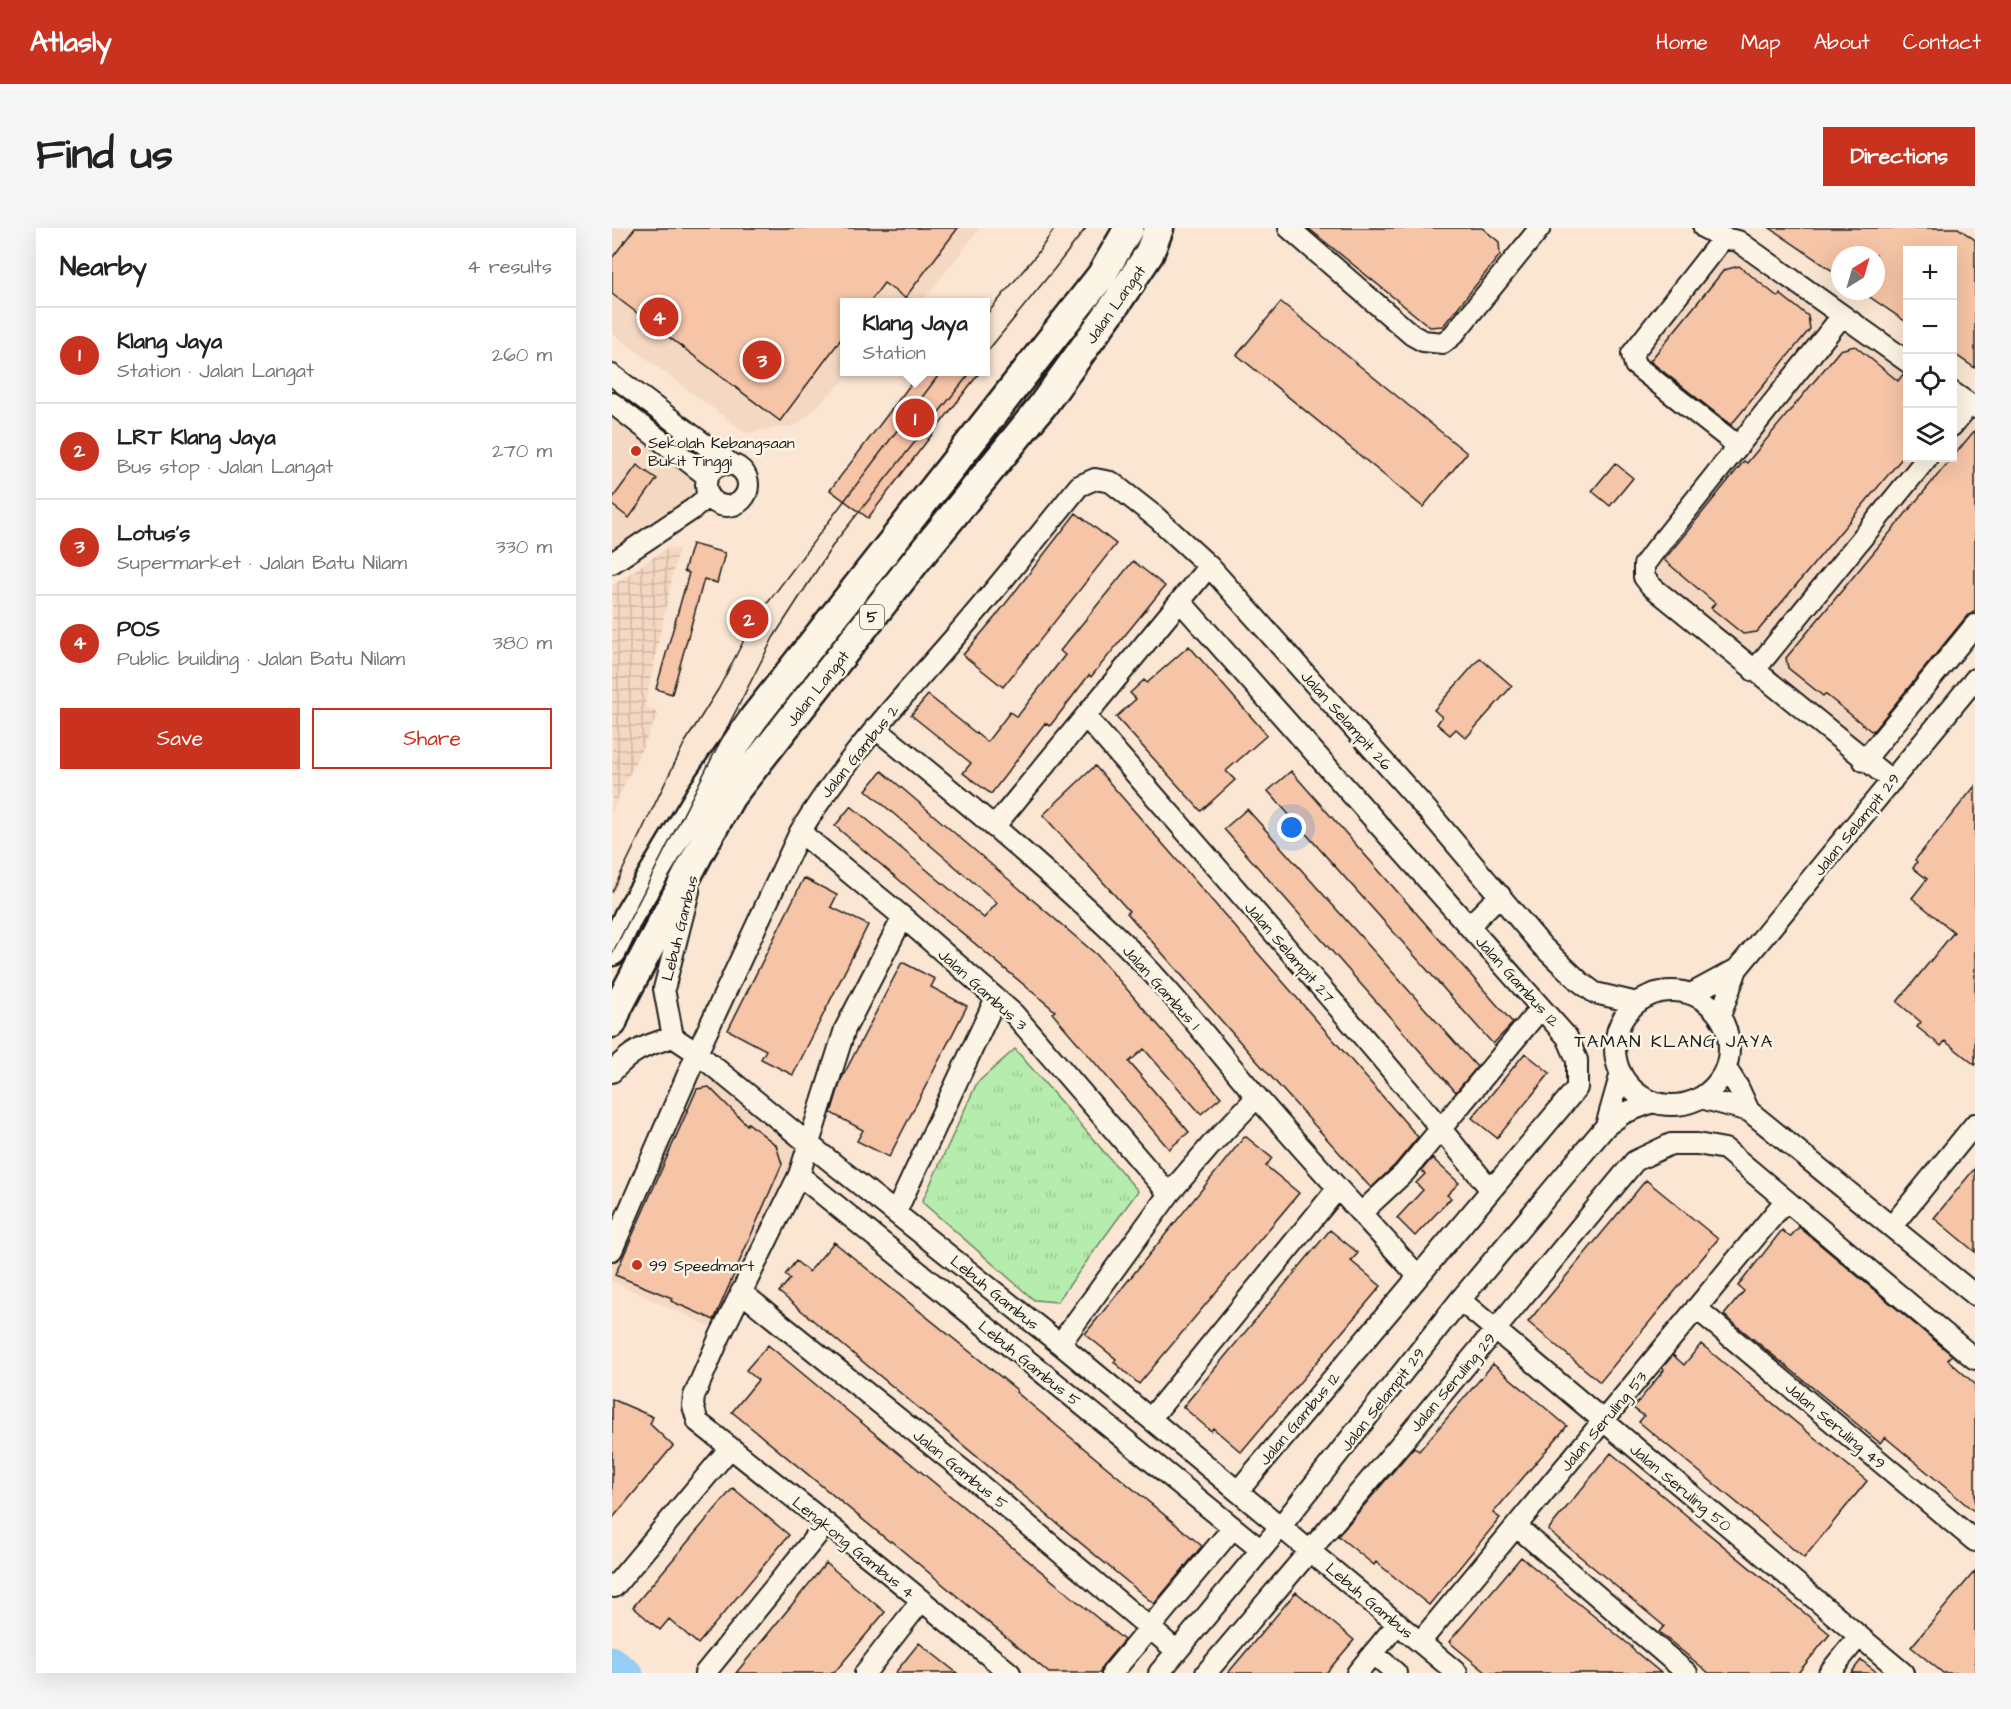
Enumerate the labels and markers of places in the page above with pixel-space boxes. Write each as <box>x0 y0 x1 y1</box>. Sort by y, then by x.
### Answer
pin: 4 <box>640 294 678 340</box>
pin: 3 <box>742 338 782 382</box>
pin: 1 <box>896 396 934 441</box>
place label: Sekolah Kebangsaan Bukit Tinggi <box>648 432 795 473</box>
marker: Sekolah Kebangsaan Bukit Tinggi <box>629 444 643 458</box>
pin: 2 <box>730 596 768 642</box>
place label: 99 Speedmart <box>649 1255 755 1277</box>
marker: 99 Speedmart <box>630 1258 644 1272</box>

